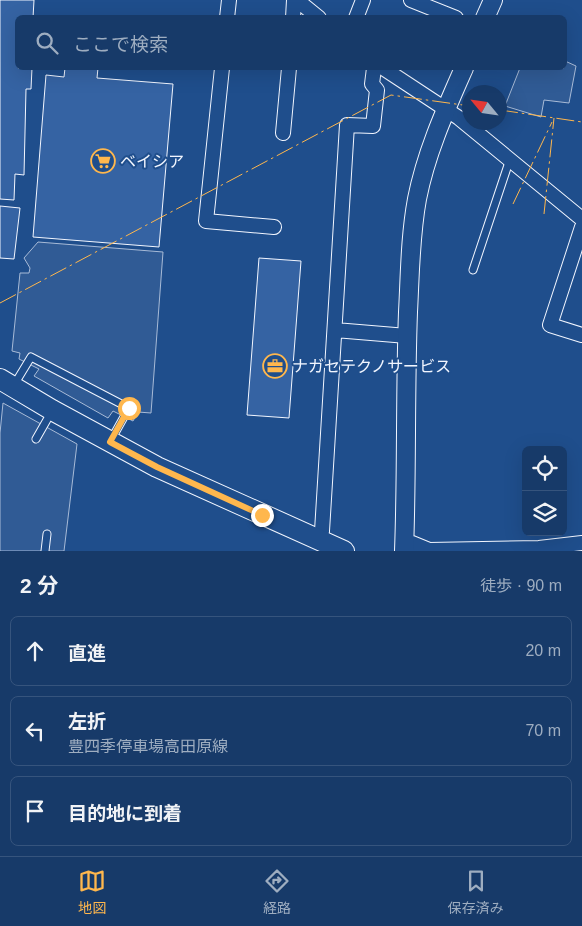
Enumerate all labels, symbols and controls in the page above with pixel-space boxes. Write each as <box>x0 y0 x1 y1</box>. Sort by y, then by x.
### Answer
search box <box>15 15 567 70</box>
icon: search <box>33 29 61 57</box>
text: ここで検索 <box>73 34 168 55</box>
north arrow <box>462 85 507 130</box>
supermarket icon: ベイシア <box>90 148 116 174</box>
place label: ベイシア <box>120 153 184 170</box>
office icon: ナガセテクノサービス <box>262 353 288 379</box>
place label: ナガセテクノサービス <box>292 358 451 375</box>
route start <box>118 397 141 420</box>
map controls <box>522 446 567 536</box>
button: locate <box>522 446 567 491</box>
button: layers <box>522 491 567 536</box>
route end <box>251 504 274 527</box>
text: 2 分 <box>20 574 59 597</box>
text: 徒歩 · 90 m <box>480 577 562 594</box>
icon: ahead <box>21 637 49 665</box>
text: 20 m <box>525 642 561 659</box>
text: 直進 <box>68 643 106 664</box>
text: 左折 <box>68 711 106 732</box>
icon: left <box>21 717 49 745</box>
text: 70 m <box>525 722 561 739</box>
text: 豊四季停車場高田原線 <box>68 738 228 755</box>
icon: arrive <box>21 797 49 825</box>
text: 目的地に到着 <box>68 803 182 824</box>
tab: 地図 <box>78 867 106 917</box>
tab: 経路 <box>263 867 291 917</box>
tab: 保存済み <box>448 867 504 917</box>

